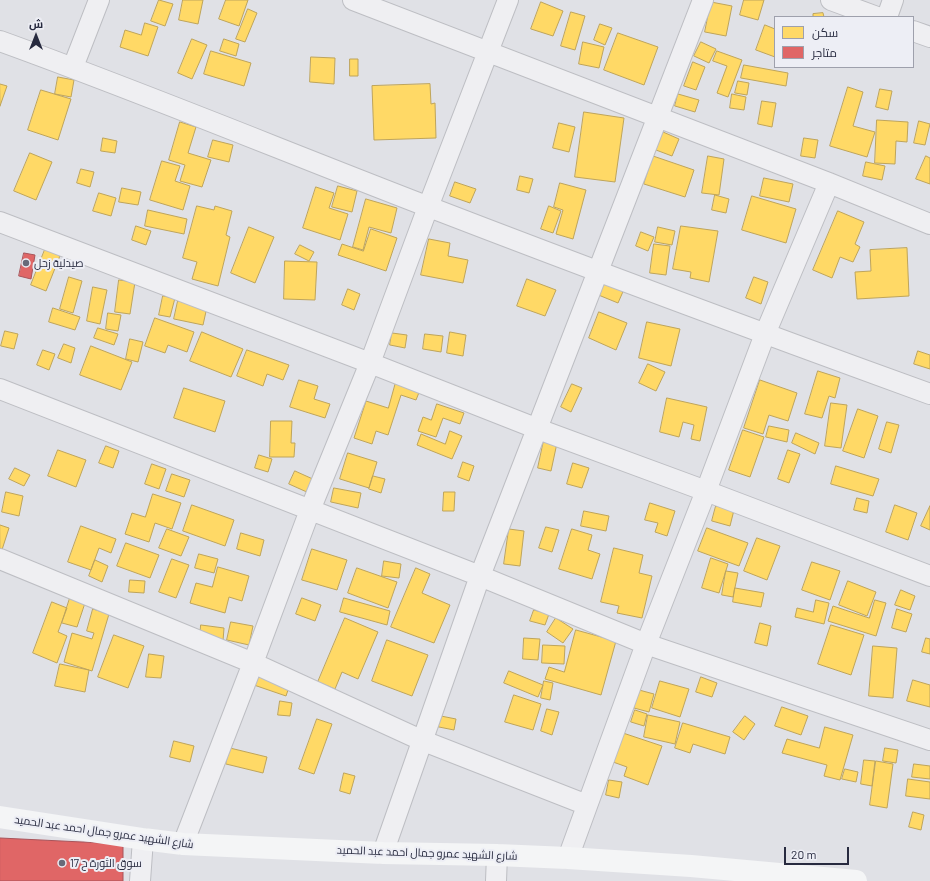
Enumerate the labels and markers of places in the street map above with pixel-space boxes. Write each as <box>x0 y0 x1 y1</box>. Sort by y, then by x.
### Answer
place label: صيدلية زحل <box>34 256 84 270</box>
marker: صيدلية زحل <box>21 258 31 268</box>
place label: سوق الثورة ح 17 <box>70 856 142 870</box>
marker: سوق الثورة ح 17 <box>57 858 67 868</box>

